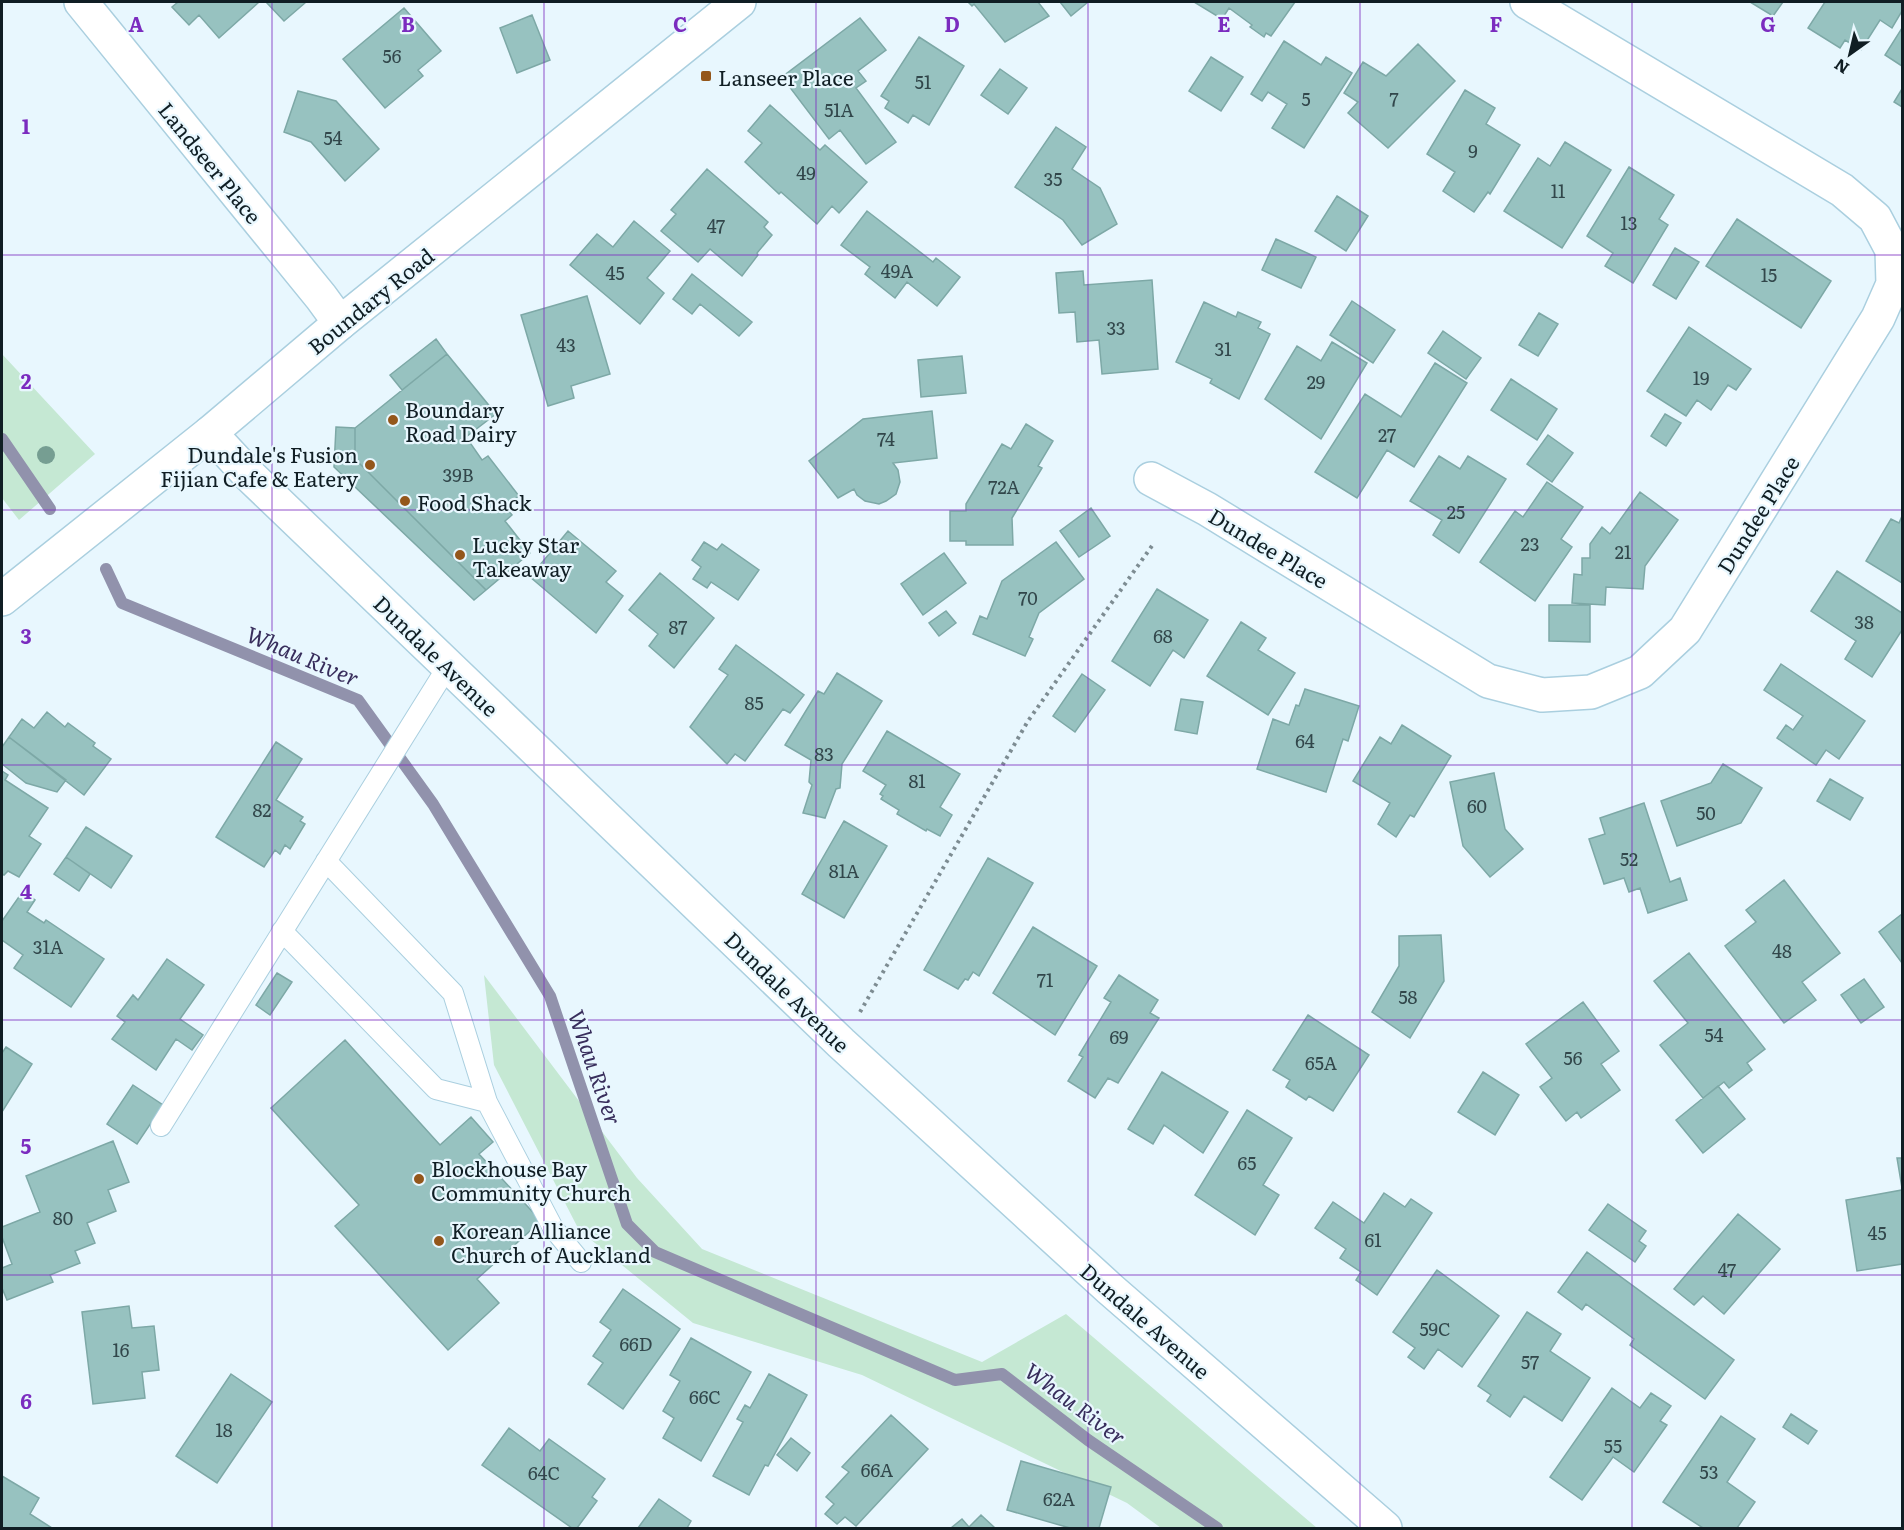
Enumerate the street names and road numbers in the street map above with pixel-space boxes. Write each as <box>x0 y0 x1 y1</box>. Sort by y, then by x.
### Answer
street label: Landseer Place <box>152 95 270 230</box>
street label: Boundary Road <box>300 239 440 361</box>
street label: Dundee Place <box>1708 449 1806 579</box>
street label: Dundee Place <box>1204 499 1334 595</box>
street label: Dundale Avenue <box>368 587 506 723</box>
street label: Dundale Avenue <box>719 923 857 1059</box>
street label: Dundale Avenue <box>1074 1255 1218 1385</box>

